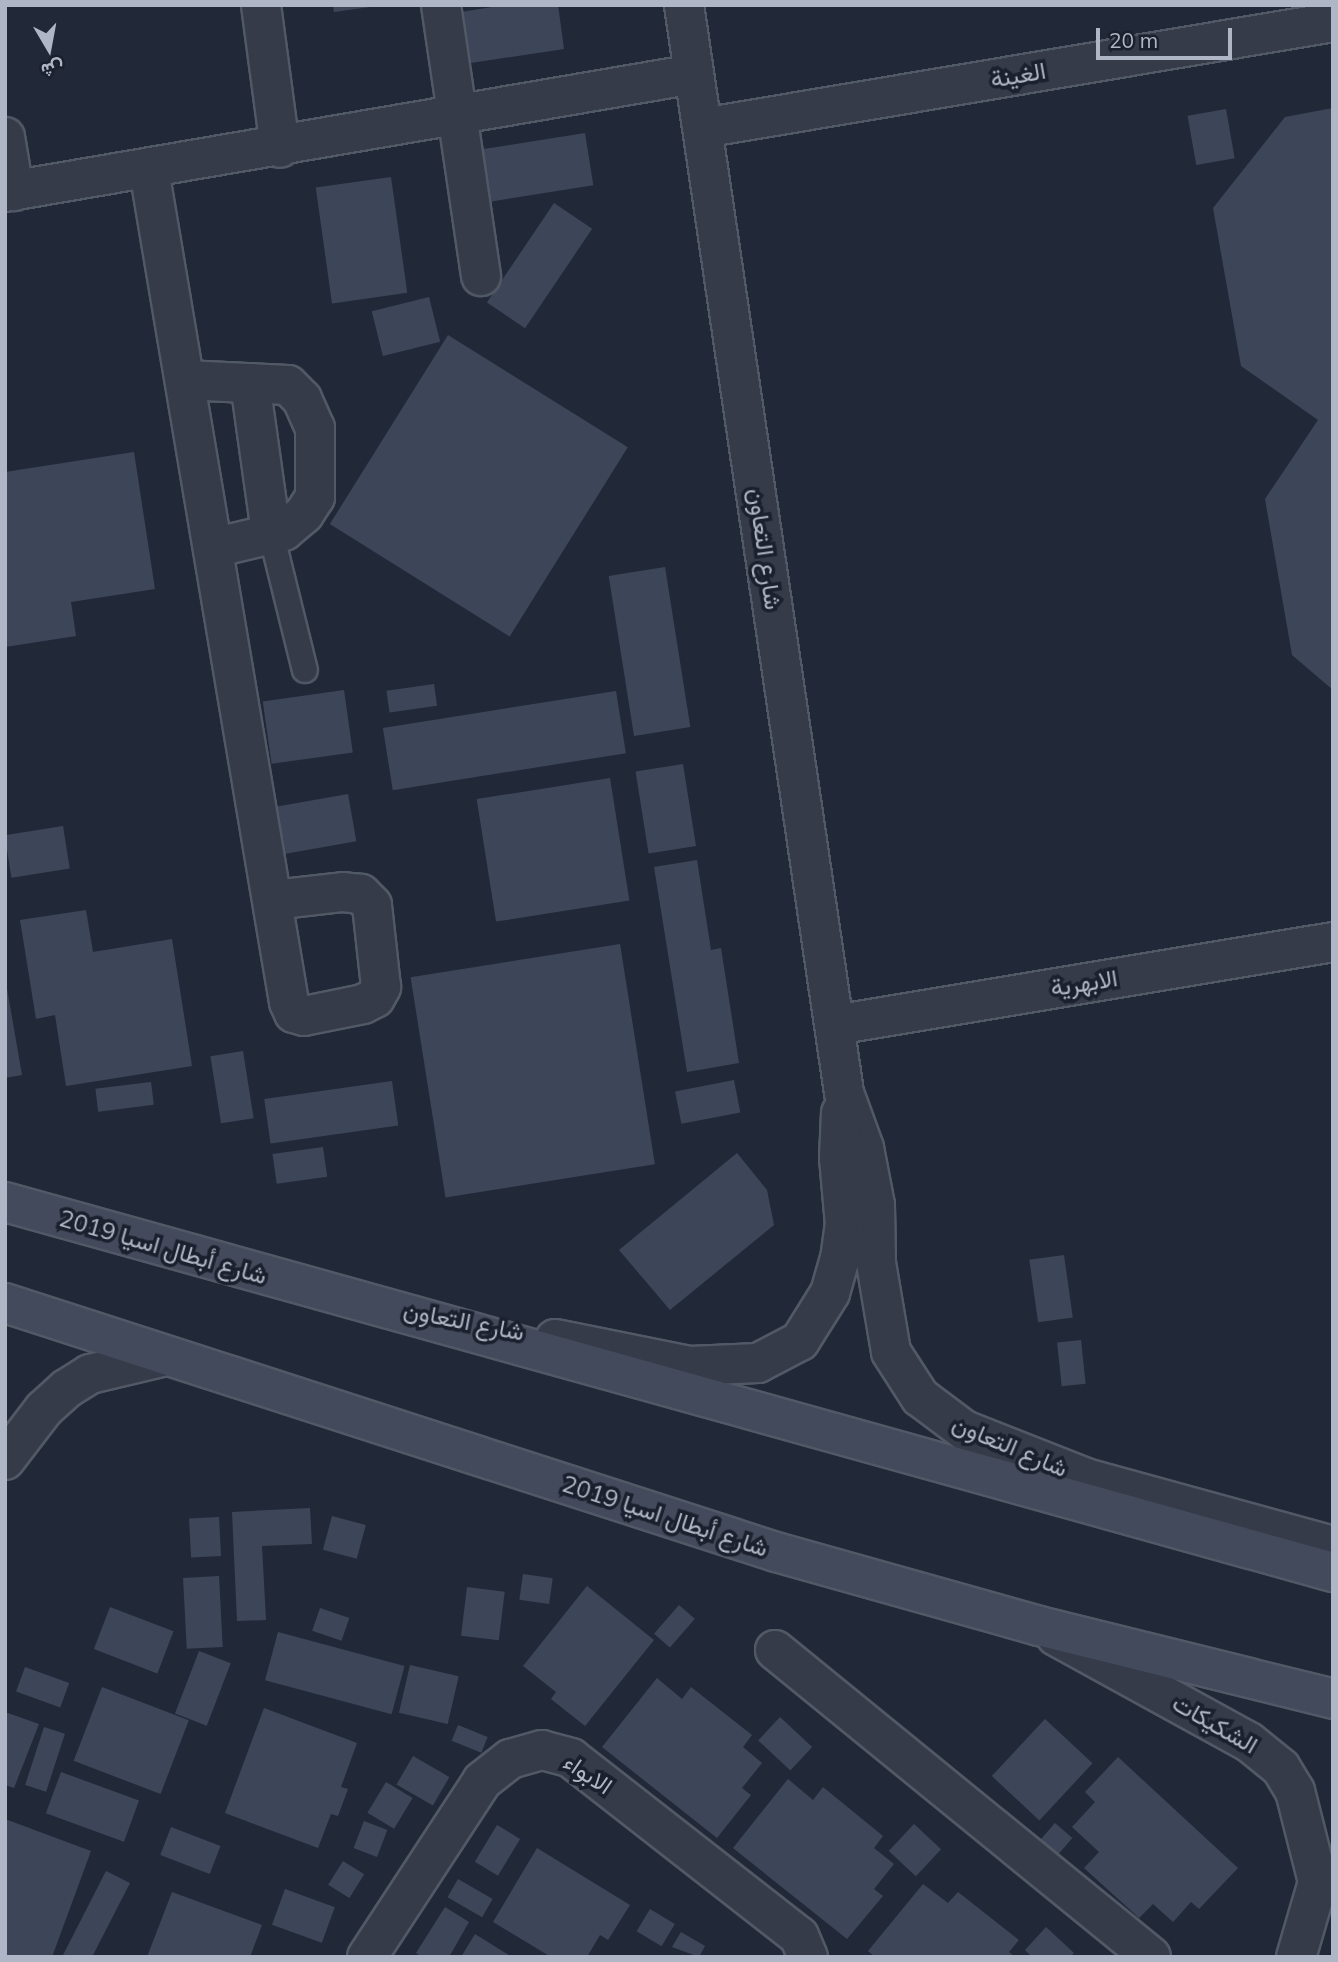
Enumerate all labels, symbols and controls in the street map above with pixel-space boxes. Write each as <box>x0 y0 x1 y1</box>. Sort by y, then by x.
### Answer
north arrow <box>14 14 84 84</box>
scale bar <box>1100 14 1236 58</box>
text: 20 m <box>1109 27 1158 53</box>
text: ش <box>39 56 66 83</box>
street label: الغينة <box>988 56 1048 94</box>
street label: شارع التعاون <box>742 486 788 612</box>
street label: الابهرية <box>1048 964 1120 1002</box>
street label: شارع أبطال اسيا 2019 <box>56 1204 270 1290</box>
street label: شارع التعاون <box>401 1295 527 1347</box>
street label: شارع التعاون <box>948 1409 1072 1483</box>
street label: شارع أبطال اسيا 2019 <box>558 1469 772 1563</box>
street label: الشكيكات <box>1167 1688 1263 1760</box>
street label: الابواء <box>558 1747 618 1801</box>

